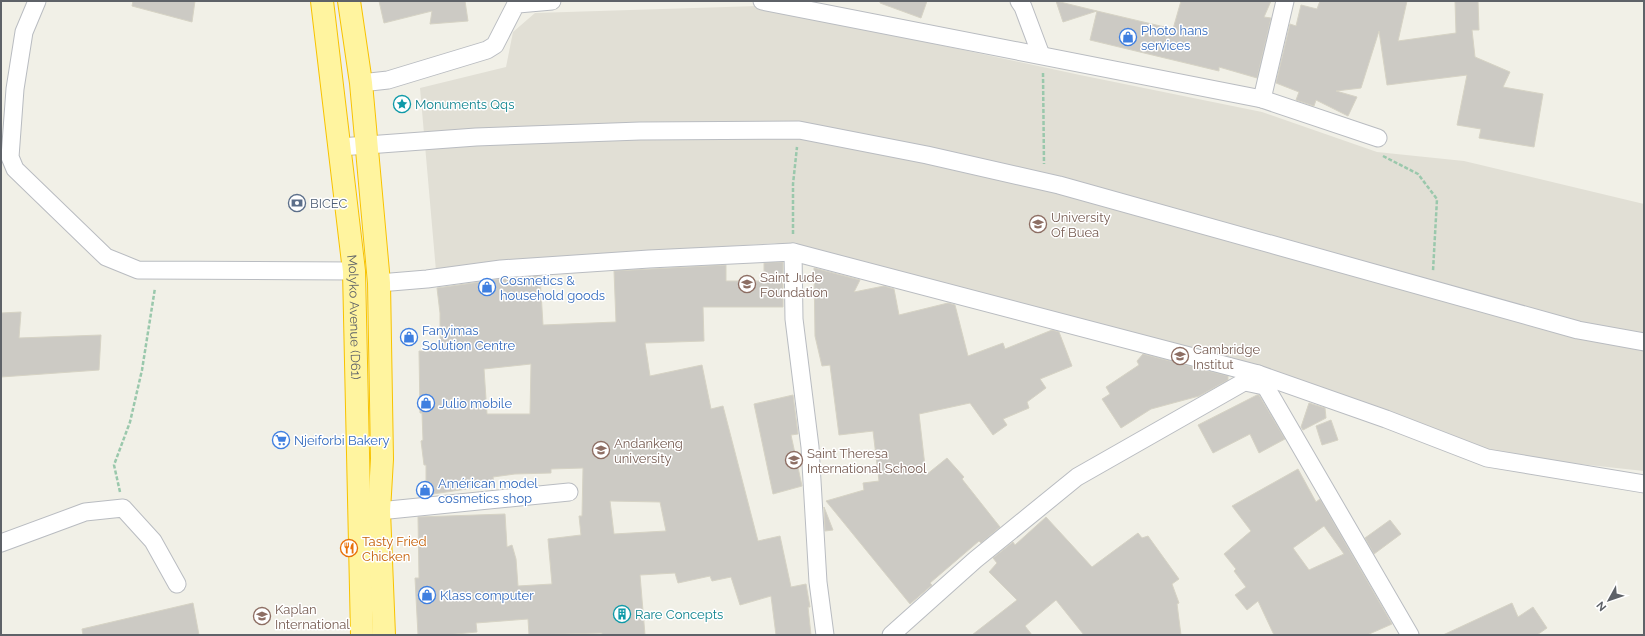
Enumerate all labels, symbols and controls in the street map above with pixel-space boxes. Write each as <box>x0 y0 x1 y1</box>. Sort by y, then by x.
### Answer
place label: Photo hans services <box>1141 23 1208 53</box>
shop icon: Photo hans services <box>1118 27 1138 47</box>
place icon: Monuments Qqs <box>392 94 412 114</box>
place label: Monuments Qqs <box>415 97 514 112</box>
bank icon: BICEC <box>287 193 307 213</box>
place label: BICEC <box>310 196 348 211</box>
place label: University Of Buea <box>1051 210 1111 240</box>
school or university icon: University Of Buea <box>1028 214 1048 234</box>
street label: Molyko Avenue (D61) <box>345 254 364 380</box>
place label: Saint Jude Foundation <box>760 270 828 300</box>
place label: Cosmetics & household goods <box>500 273 605 303</box>
school or university icon: Saint Jude Foundation <box>737 274 757 294</box>
shop icon: Cosmetics & household goods <box>477 277 497 297</box>
place label: Fanyimas Solution Centre <box>422 323 515 353</box>
shop icon: Fanyimas Solution Centre <box>399 327 419 347</box>
place label: Cambridge Institut <box>1193 342 1260 372</box>
school or university icon: Cambridge Institut <box>1170 346 1190 366</box>
shop icon: Julio mobile <box>416 393 436 413</box>
place label: Julio mobile <box>439 396 512 411</box>
supermarket icon: Njeiforbi Bakery <box>271 430 291 450</box>
place label: Njeiforbi Bakery <box>294 433 390 448</box>
place label: Andankeng university <box>614 436 683 466</box>
school or university icon: Andankeng university <box>591 440 611 460</box>
place label: Saint Theresa International School <box>807 446 927 476</box>
school or university icon: Saint Theresa International School <box>784 450 804 470</box>
place label: Américan model cosmetics shop <box>438 476 538 506</box>
shop icon: Américan model cosmetics shop <box>415 480 435 500</box>
place label: Tasty Fried Chicken <box>362 534 427 564</box>
restaurant icon: Tasty Fried Chicken <box>339 538 359 558</box>
north arrow <box>1589 580 1629 620</box>
shop icon: Klass computer <box>417 585 437 605</box>
place label: Klass computer <box>440 588 534 603</box>
text: N <box>1594 599 1609 614</box>
place label: Kaplan International <box>275 602 350 632</box>
building icon: Rare Concepts <box>612 604 632 624</box>
school or university icon: Kaplan International <box>252 606 272 626</box>
place label: Rare Concepts <box>635 607 723 622</box>

